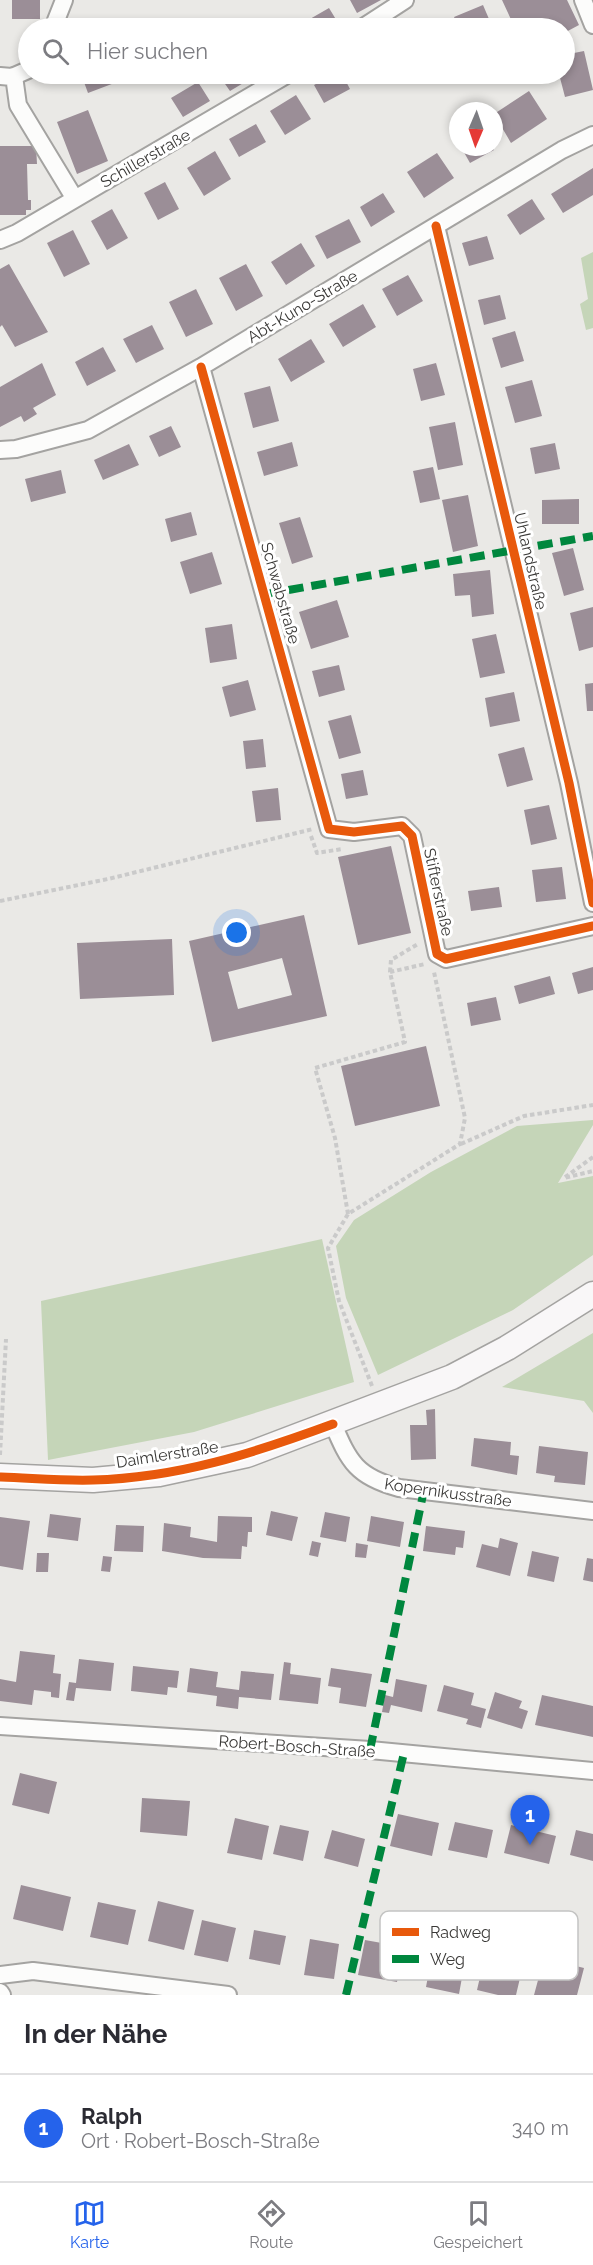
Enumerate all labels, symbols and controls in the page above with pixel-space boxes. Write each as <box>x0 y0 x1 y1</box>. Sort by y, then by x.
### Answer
search box <box>18 18 575 84</box>
icon: search <box>39 35 72 68</box>
text: Hier suchen <box>87 38 208 64</box>
north arrow <box>449 102 503 156</box>
street label: Schillerstraße <box>97 125 194 192</box>
street label: Abt-Kuno-Straße <box>244 266 361 347</box>
street label: Uhlandstraße <box>510 511 551 612</box>
street label: Schwabstraße <box>257 540 304 646</box>
street label: Stifterstraße <box>420 846 457 938</box>
your location <box>222 918 251 947</box>
street label: Daimlerstraße <box>115 1437 220 1472</box>
street label: Kopernikusstraße <box>383 1474 513 1511</box>
street label: Robert-Bosch-Straße <box>218 1732 376 1761</box>
pin: 1 <box>510 1796 550 1845</box>
legend <box>380 1911 578 1980</box>
text: Radweg <box>430 1923 491 1942</box>
text: Weg <box>430 1950 465 1969</box>
text: In der Nähe <box>24 2019 167 2049</box>
text: Ralph <box>81 2103 142 2129</box>
text: 1 <box>39 2116 48 2140</box>
text: 340 m <box>512 2116 569 2140</box>
text: Ort · Robert-Bosch-Straße <box>81 2129 320 2153</box>
tab: Karte <box>70 2197 109 2252</box>
tab: Route <box>249 2197 293 2252</box>
tab: Gespeichert <box>433 2197 523 2252</box>

